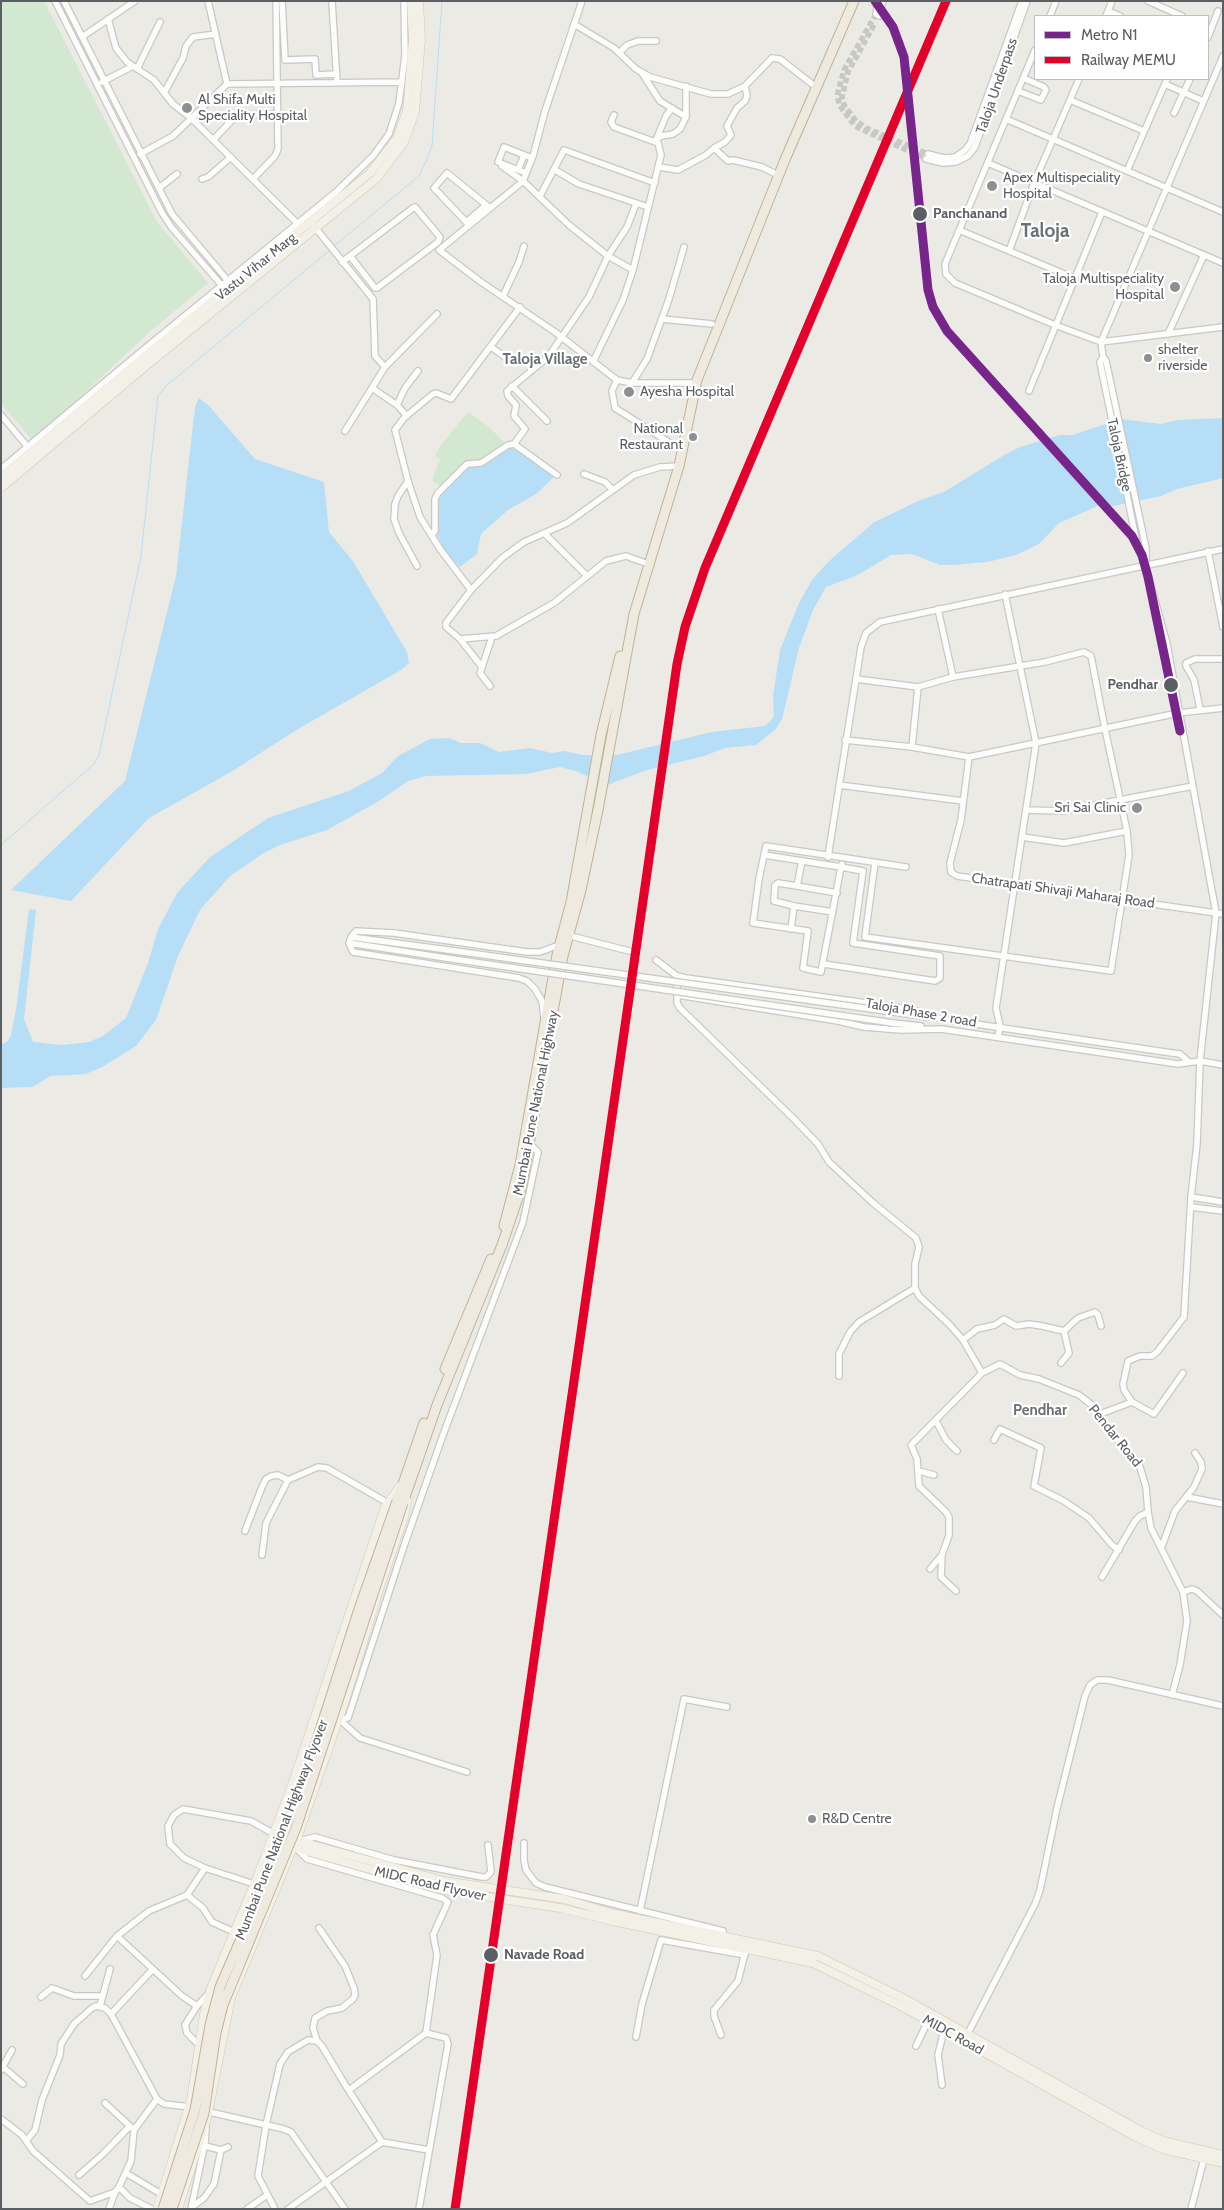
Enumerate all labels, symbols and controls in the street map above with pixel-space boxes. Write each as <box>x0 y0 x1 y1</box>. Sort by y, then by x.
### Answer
legend <box>1034 15 1209 80</box>
text: Metro N1 <box>1081 26 1137 44</box>
street label: Taloja Underpass <box>973 36 1021 136</box>
text: Railway MEMU <box>1081 51 1176 69</box>
place label: Al Shifa Multi Speciality Hospital <box>198 92 307 124</box>
marker: Al Shifa Multi Speciality Hospital <box>180 101 194 115</box>
place label: Apex Multispeciality Hospital <box>1003 170 1121 202</box>
marker: Apex Multispeciality Hospital <box>985 179 999 193</box>
marker: Panchanand <box>911 205 929 223</box>
place label: Panchanand <box>933 206 1007 222</box>
district label: Taloja <box>1021 220 1069 242</box>
street label: Vastu Vihar Marg <box>212 229 300 305</box>
place label: Taloja Multispeciality Hospital <box>1043 271 1164 304</box>
marker: Taloja Multispeciality Hospital <box>1168 280 1182 294</box>
place label: shelter riverside <box>1158 342 1207 374</box>
district label: Taloja Village <box>502 351 588 369</box>
marker: shelter riverside <box>1142 352 1154 364</box>
place label: Ayesha Hospital <box>640 384 734 400</box>
marker: Ayesha Hospital <box>622 385 636 399</box>
street label: Taloja Bridge <box>1103 417 1135 493</box>
place label: National Restaurant <box>620 421 683 454</box>
marker: National Restaurant <box>687 431 699 443</box>
marker: Pendhar <box>1162 676 1180 694</box>
place label: Pendhar <box>1108 677 1158 693</box>
place label: Sri Sai Clinic <box>1054 800 1126 816</box>
marker: Sri Sai Clinic <box>1130 801 1144 815</box>
street label: Chatrapati Shivaji Maharaj Road <box>970 870 1156 912</box>
street label: Taloja Phase 2 road <box>864 995 978 1031</box>
street label: Mumbai Pune National Highway <box>510 1009 562 1197</box>
street label: Pendar Road <box>1085 1401 1145 1471</box>
district label: Pendhar <box>1013 1402 1067 1420</box>
street label: Mumbai Pune National Highway Flyover <box>232 1717 332 1943</box>
place label: R&D Centre <box>822 1811 892 1827</box>
marker: R&D Centre <box>806 1813 818 1825</box>
street label: MIDC Road Flyover <box>373 1863 487 1905</box>
marker: Navade Road <box>482 1946 500 1964</box>
place label: Navade Road <box>504 1947 584 1963</box>
street label: MIDC Road <box>920 2011 986 2059</box>

